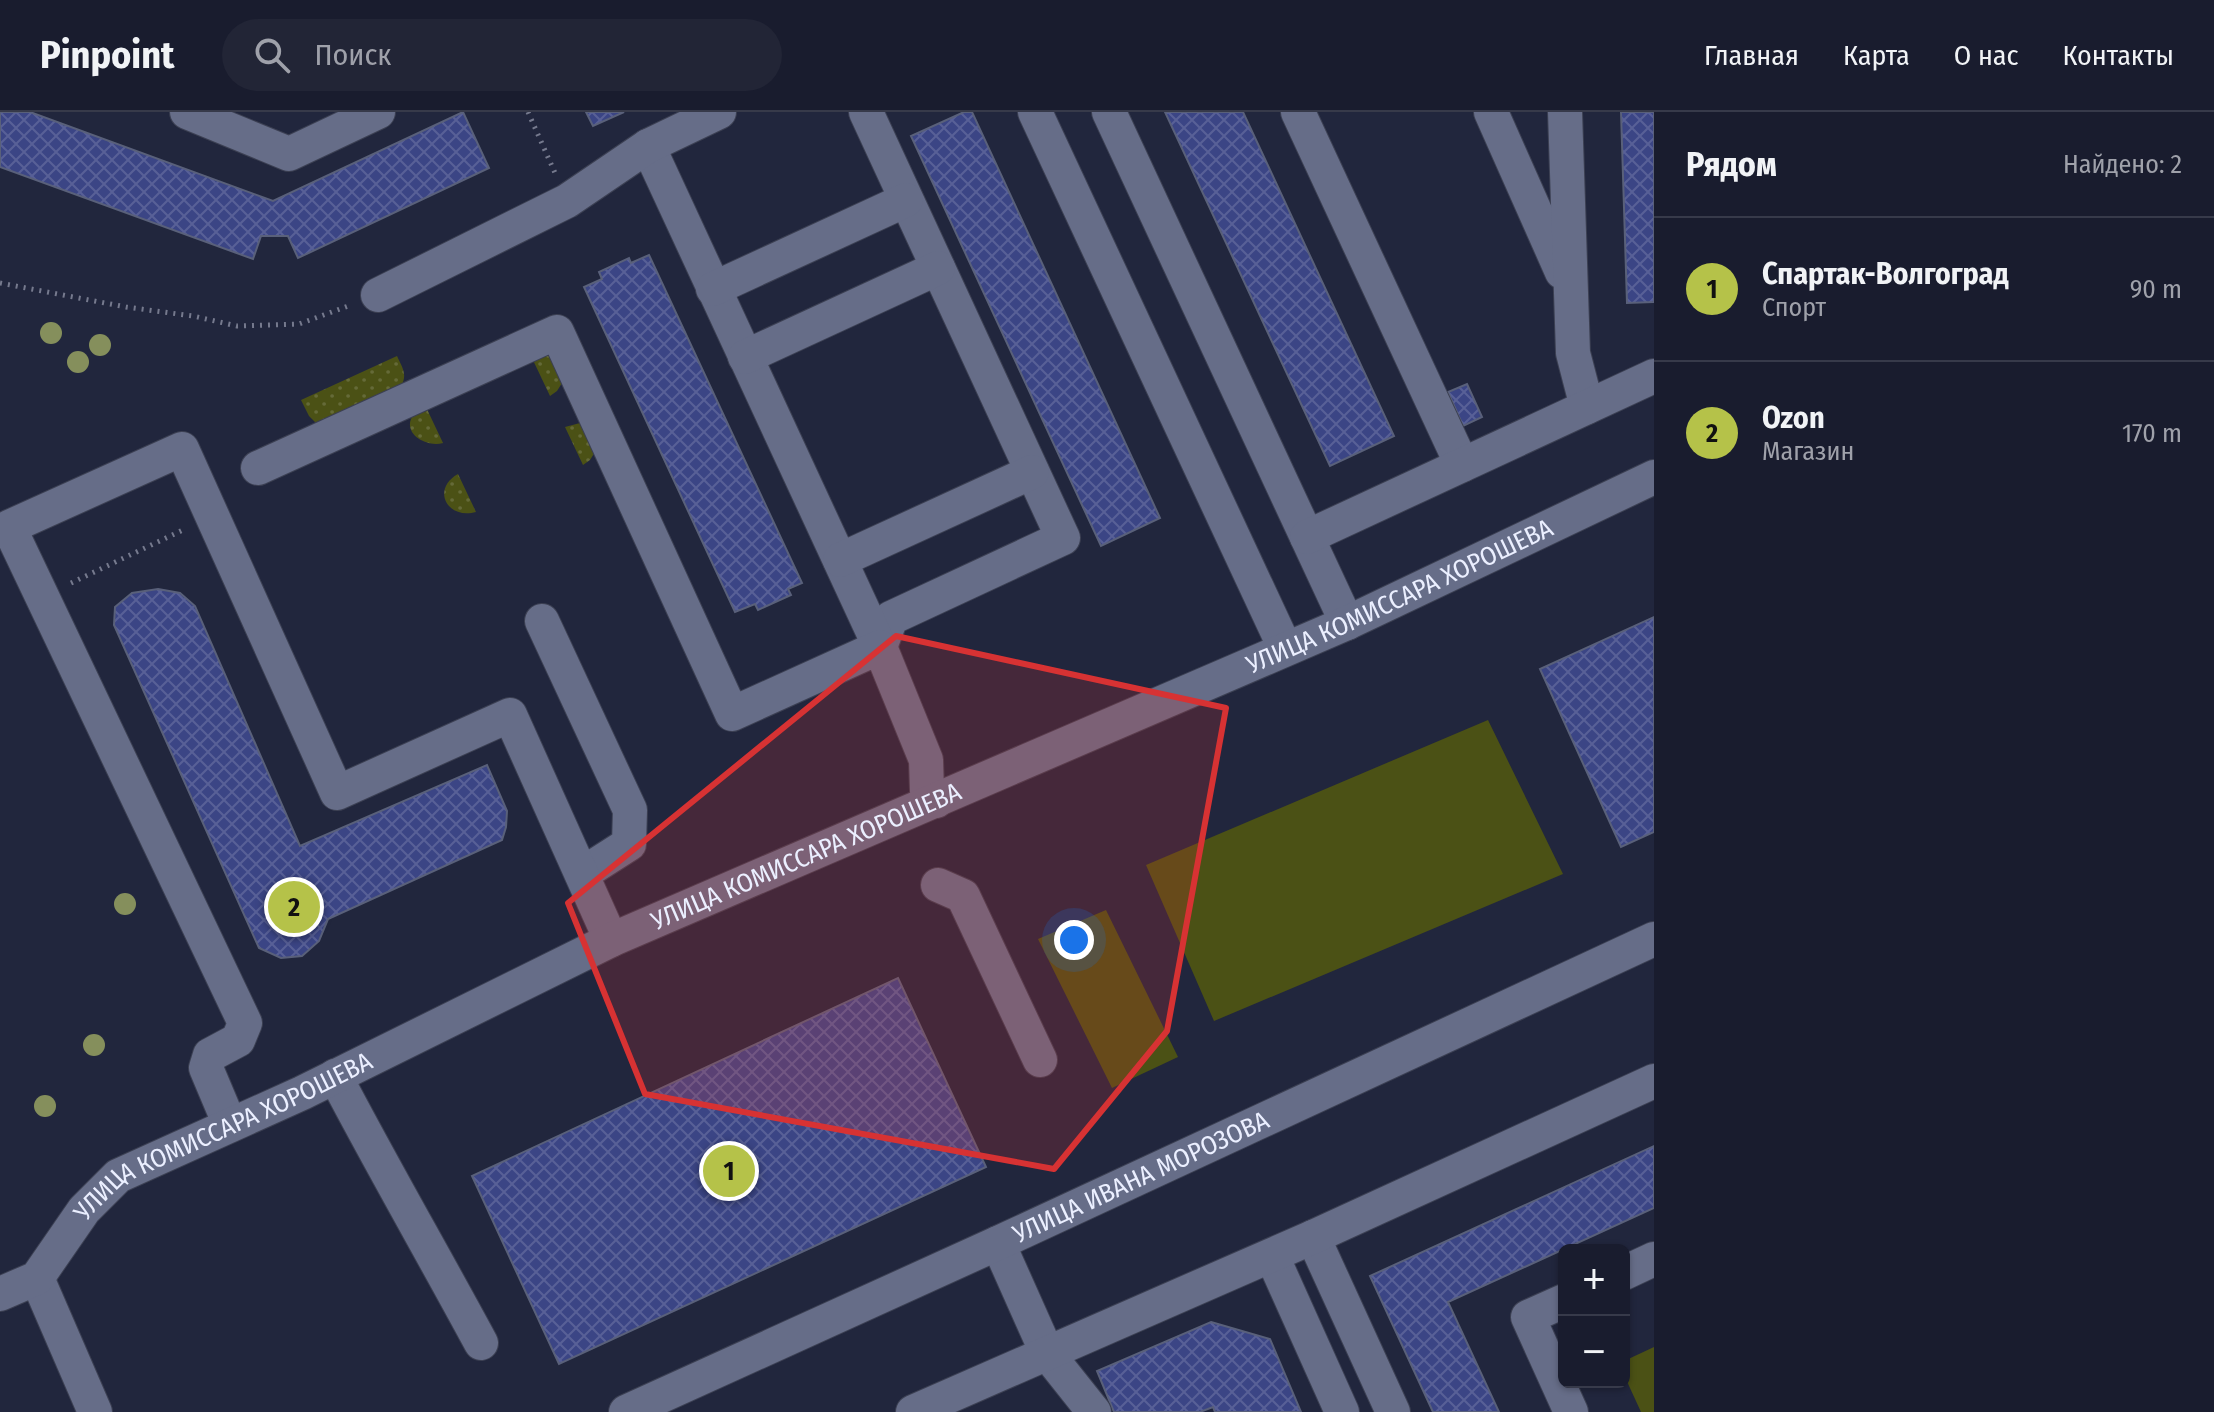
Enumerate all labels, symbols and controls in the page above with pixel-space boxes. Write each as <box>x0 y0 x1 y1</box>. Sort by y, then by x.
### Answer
search box <box>222 19 782 91</box>
text: Pinpoint <box>40 32 174 78</box>
icon: search <box>250 33 294 77</box>
text: Поиск <box>314 37 391 73</box>
text: Главная <box>1704 39 1799 72</box>
text: Карта <box>1843 39 1910 72</box>
text: О нас <box>1954 39 2019 72</box>
text: Контакты <box>2063 39 2174 72</box>
text: Рядом <box>1686 144 1777 185</box>
text: Найдено: 2 <box>2063 149 2182 180</box>
text: Спартак-Волгоград <box>1762 256 2009 292</box>
text: 1 <box>1707 274 1718 305</box>
text: 90 m <box>2130 274 2182 305</box>
text: Спорт <box>1762 292 1826 323</box>
text: Ozon <box>1762 400 1825 436</box>
text: 2 <box>1706 418 1718 449</box>
text: 170 m <box>2122 418 2182 449</box>
text: Магазин <box>1762 436 1854 467</box>
street label: УЛИЦА КОМИССАРА ХОРОШЕВА <box>1241 512 1558 681</box>
street label: УЛИЦА КОМИССАРА ХОРОШЕВА <box>646 776 966 937</box>
pin: 2 <box>268 877 320 937</box>
your location <box>1054 920 1094 960</box>
street label: УЛИЦА КОМИССАРА ХОРОШЕВА <box>67 1046 378 1227</box>
street label: УЛИЦА ИВАНА МОРОЗОВА <box>1007 1105 1274 1250</box>
pin: 1 <box>703 1141 755 1201</box>
map controls <box>1558 1244 1630 1388</box>
button: + <box>1558 1244 1630 1316</box>
button: − <box>1558 1316 1630 1388</box>

